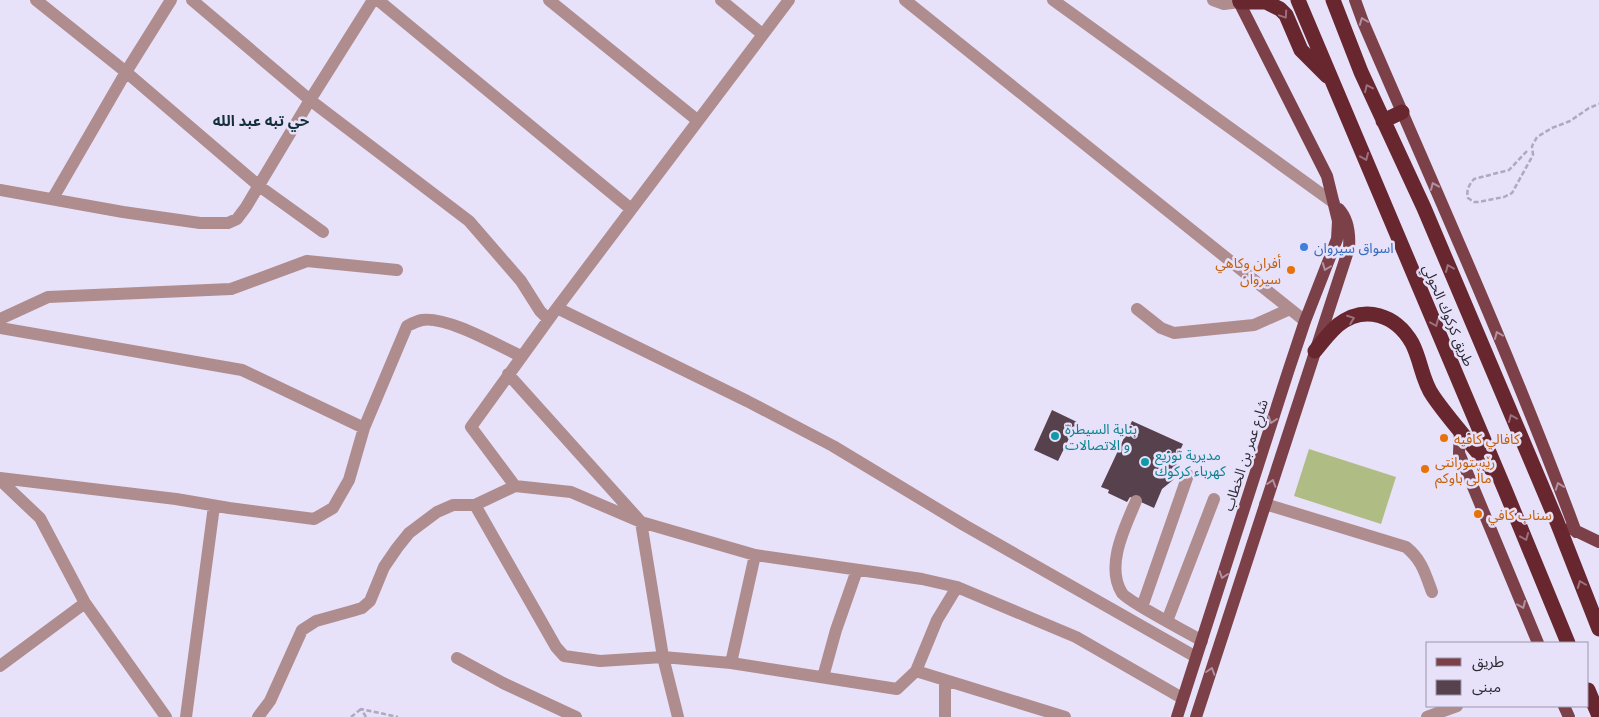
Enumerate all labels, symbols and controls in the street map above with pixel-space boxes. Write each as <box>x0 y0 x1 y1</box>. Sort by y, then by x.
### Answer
one-way arrow <box>1277 10 1287 19</box>
one-way arrow <box>1359 17 1369 26</box>
one-way arrow <box>1364 84 1374 93</box>
district label: حي تبه عبد الله <box>213 111 310 132</box>
one-way arrow <box>1358 152 1369 161</box>
one-way arrow <box>1429 182 1440 191</box>
place label: اسواق سيروان <box>1314 239 1394 257</box>
marker: اسواق سيروان <box>1298 241 1310 253</box>
place label: أفران وكاهي سيروان <box>1215 254 1281 288</box>
street label: طريق كركوك الحولي <box>1417 261 1478 370</box>
one-way arrow <box>1322 262 1332 270</box>
marker: أفران وكاهي سيروان <box>1285 264 1297 276</box>
one-way arrow <box>1445 264 1455 273</box>
one-way arrow <box>1346 315 1355 325</box>
one-way arrow <box>1428 318 1439 327</box>
one-way arrow <box>1494 331 1504 340</box>
street label: شارع عمر بن الخطاب <box>1219 397 1274 514</box>
one-way arrow <box>1508 414 1519 423</box>
one-way arrow <box>1268 415 1278 424</box>
place label: بناية السيطرة و الاتصالات <box>1065 420 1137 454</box>
marker: بناية السيطرة و الاتصالات <box>1049 430 1061 442</box>
place label: كافالي كافيه <box>1454 430 1520 450</box>
marker: كافالي كافيه <box>1438 432 1450 444</box>
place label: مديرية توزيع كهرباء كركوك <box>1155 446 1226 480</box>
place label: رێستورانتی ماڵی باوکم <box>1435 453 1495 489</box>
marker: مديرية توزيع كهرباء كركوك <box>1139 456 1151 468</box>
marker: رێستورانتی ماڵی باوکم <box>1419 463 1431 475</box>
one-way arrow <box>1266 479 1276 487</box>
one-way arrow <box>1555 482 1565 491</box>
place label: سناب كافي <box>1488 506 1552 526</box>
marker: سناب كافي <box>1472 508 1484 520</box>
one-way arrow <box>1518 532 1529 541</box>
one-way arrow <box>1218 570 1228 578</box>
one-way arrow <box>1577 580 1587 589</box>
one-way arrow <box>1517 601 1527 609</box>
legend <box>1426 642 1589 707</box>
text: طريق <box>1472 652 1504 672</box>
one-way arrow <box>1205 667 1215 675</box>
text: مبنى <box>1472 677 1501 696</box>

